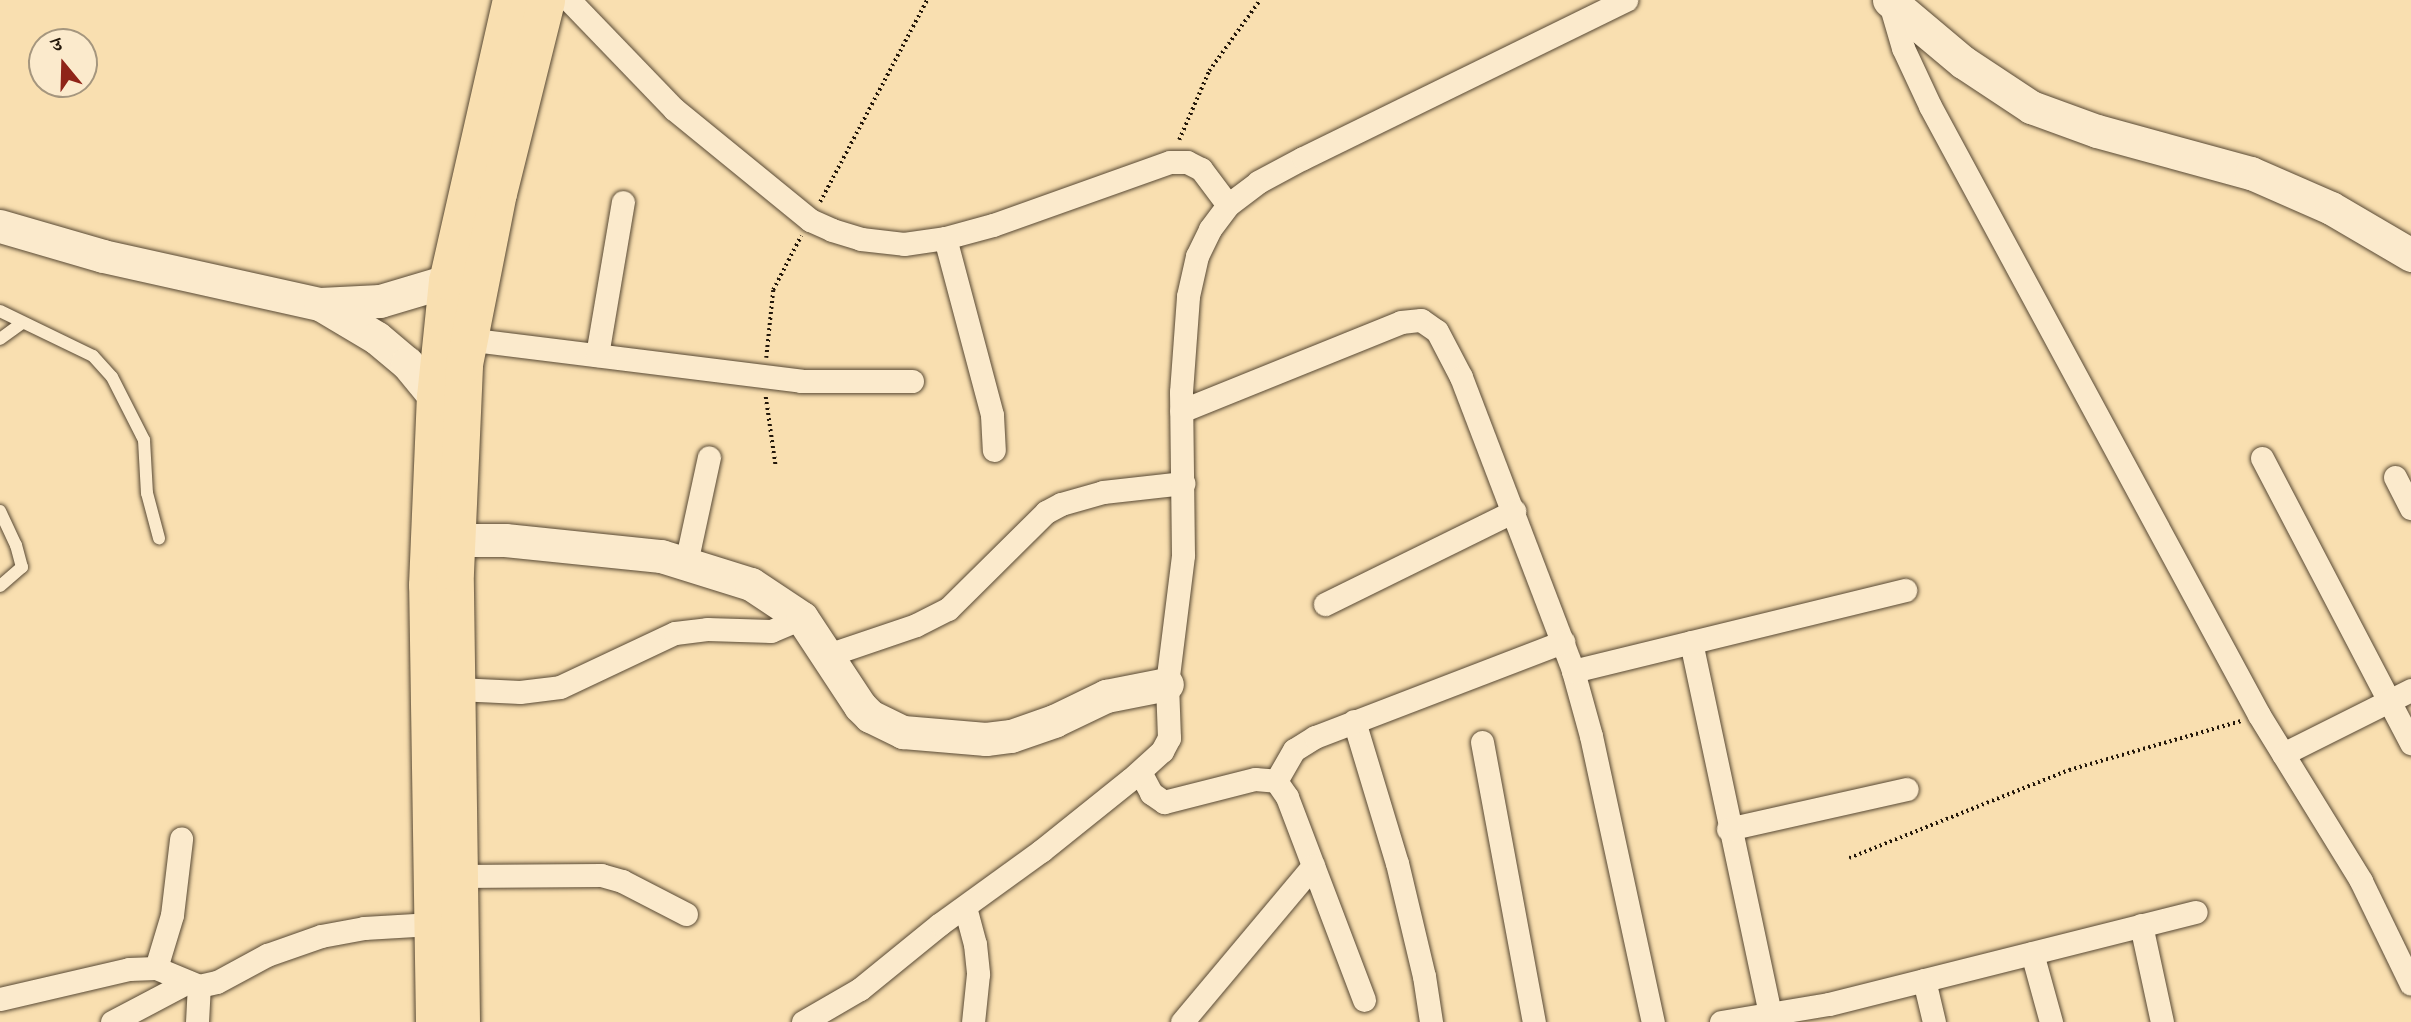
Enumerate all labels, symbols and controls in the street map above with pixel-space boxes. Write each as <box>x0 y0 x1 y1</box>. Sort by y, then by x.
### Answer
north arrow <box>28 28 98 98</box>
text: उ <box>48 31 65 58</box>

